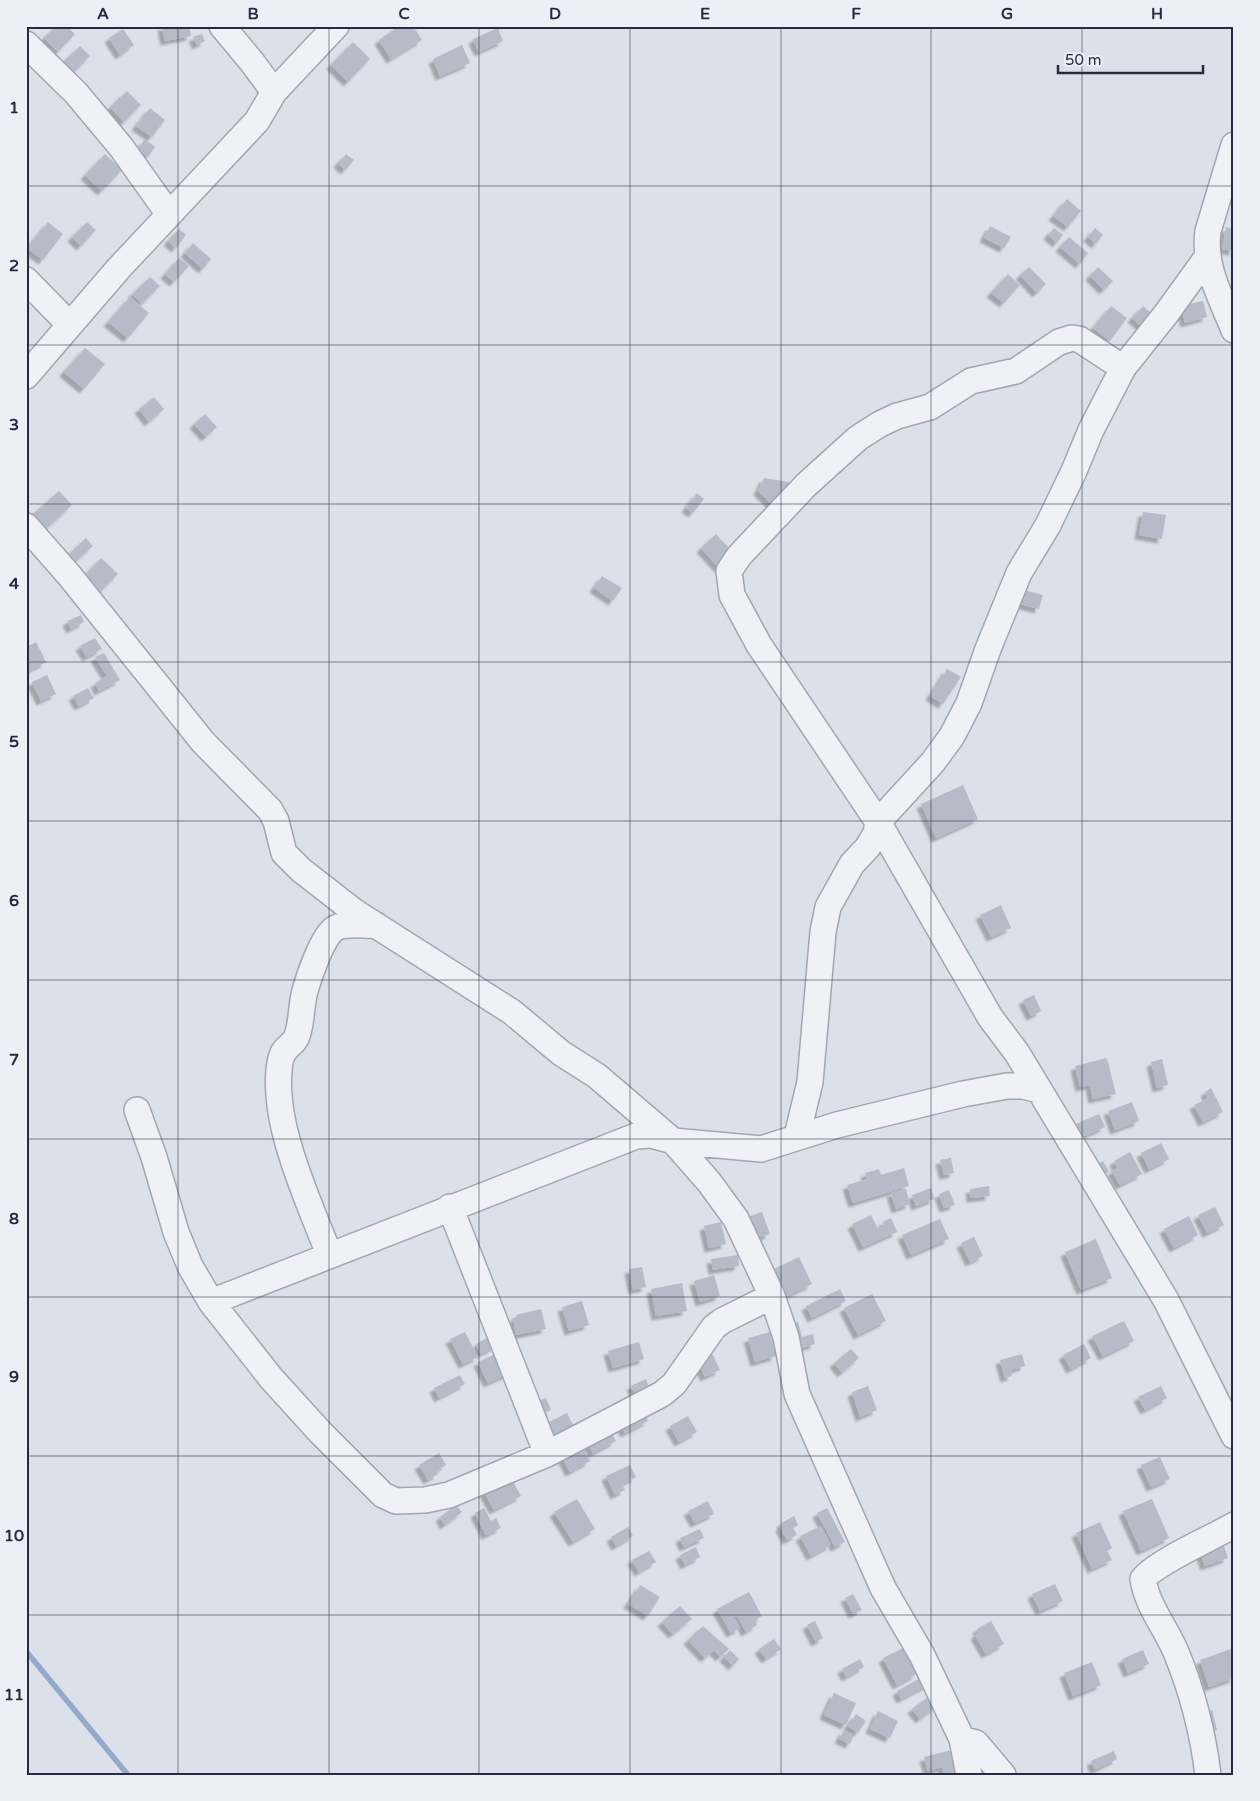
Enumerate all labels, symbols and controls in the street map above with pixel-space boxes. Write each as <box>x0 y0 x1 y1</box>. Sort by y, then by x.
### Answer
text: A <box>97 4 109 24</box>
text: B <box>247 4 259 24</box>
text: C <box>398 4 410 24</box>
text: D <box>549 4 561 24</box>
text: E <box>700 4 710 24</box>
text: F <box>851 4 861 24</box>
text: G <box>1001 4 1013 24</box>
text: H <box>1151 4 1163 24</box>
scale bar <box>1058 42 1202 74</box>
text: 50 m <box>1065 51 1102 69</box>
text: 1 <box>9 98 19 118</box>
text: 2 <box>9 256 19 276</box>
text: 3 <box>9 415 19 435</box>
text: 4 <box>9 574 19 594</box>
text: 5 <box>9 732 19 752</box>
text: 6 <box>9 891 19 911</box>
text: 7 <box>9 1050 19 1070</box>
text: 8 <box>9 1209 19 1229</box>
text: 9 <box>9 1367 19 1387</box>
text: 10 <box>4 1526 24 1546</box>
text: 11 <box>4 1685 24 1705</box>

